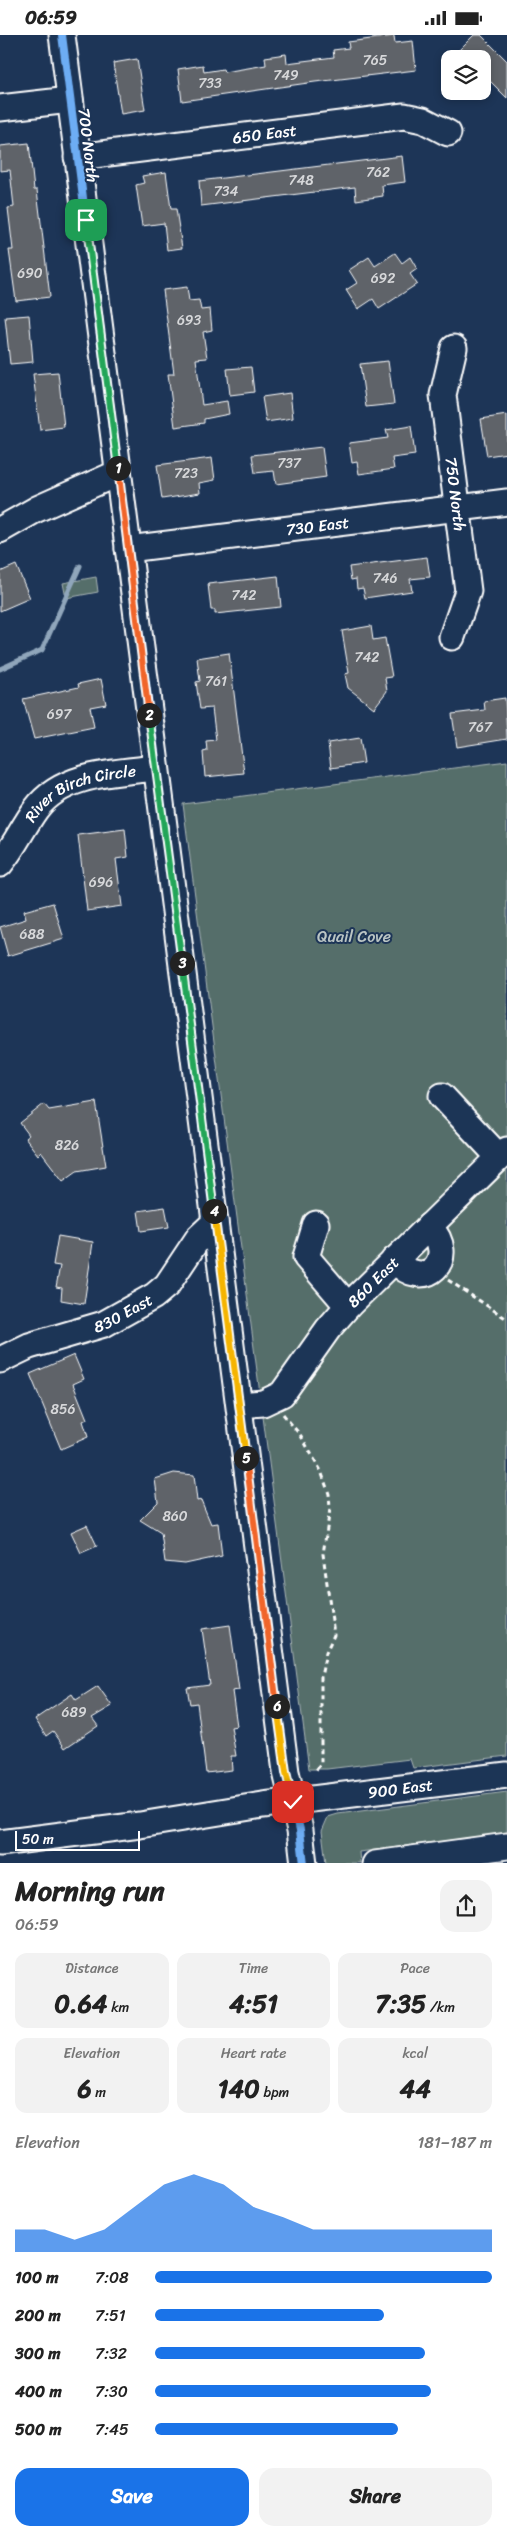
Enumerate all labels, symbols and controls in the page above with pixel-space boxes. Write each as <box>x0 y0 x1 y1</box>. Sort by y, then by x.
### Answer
text: 06:59 <box>25 1 77 34</box>
house number: 765 <box>363 48 388 73</box>
map controls <box>441 50 491 100</box>
button: layers <box>441 50 491 100</box>
house number: 749 <box>273 63 299 88</box>
house number: 733 <box>198 71 222 96</box>
street label: 700 North <box>70 106 107 184</box>
street label: 650 East <box>231 116 298 152</box>
house number: 762 <box>366 160 390 185</box>
house number: 748 <box>288 168 314 193</box>
house number: 734 <box>214 179 238 204</box>
pin <box>65 199 107 241</box>
icon: arrive <box>72 206 100 234</box>
house number: 690 <box>17 261 43 286</box>
house number: 692 <box>371 266 395 291</box>
house number: 693 <box>177 308 201 333</box>
house number: 737 <box>277 451 302 476</box>
pin: 1 <box>106 455 130 481</box>
street label: 750 North <box>437 455 474 533</box>
text: 1 <box>115 456 122 481</box>
house number: 723 <box>174 461 198 486</box>
street label: 730 East <box>284 508 351 544</box>
house number: 746 <box>373 566 397 591</box>
house number: 742 <box>232 583 256 608</box>
house number: 742 <box>355 645 379 670</box>
house number: 761 <box>205 669 227 694</box>
house number: 697 <box>47 702 72 727</box>
pin: 2 <box>136 703 162 727</box>
text: 2 <box>145 703 154 728</box>
house number: 767 <box>468 715 493 740</box>
street label: River Birch Circle <box>17 756 137 829</box>
house number: 696 <box>89 870 113 895</box>
house number: 688 <box>20 922 45 947</box>
park label: Quail Cove <box>317 922 391 951</box>
pin: 3 <box>170 951 194 975</box>
text: 3 <box>179 951 186 976</box>
house number: 826 <box>55 1133 79 1158</box>
pin: 4 <box>202 1199 226 1223</box>
text: 4 <box>210 1199 219 1224</box>
street label: 860 East <box>340 1249 406 1315</box>
street label: 830 East <box>90 1286 158 1341</box>
house number: 856 <box>51 1397 76 1422</box>
pin: 5 <box>234 1445 258 1471</box>
text: 5 <box>242 1446 251 1471</box>
house number: 860 <box>162 1504 188 1529</box>
pin: 6 <box>264 1693 290 1719</box>
text: 6 <box>274 1694 281 1719</box>
house number: 689 <box>62 1700 87 1725</box>
street label: 900 East <box>366 1770 435 1807</box>
pin <box>272 1781 314 1823</box>
icon: check <box>279 1788 307 1816</box>
text: 50 m <box>22 1827 54 1852</box>
scale bar <box>15 1829 140 1852</box>
text: Morning run <box>15 1866 165 1915</box>
button: share <box>440 1880 492 1932</box>
text: 06:59 <box>15 1910 59 1939</box>
text: Distance <box>65 1956 118 1981</box>
text: Time <box>239 1956 268 1981</box>
text: Pace <box>400 1956 430 1981</box>
text: 0.64 <box>54 1981 108 2026</box>
text: 4:51 <box>229 1981 278 2026</box>
text: 7:35 <box>375 1981 426 2026</box>
text: km <box>108 1995 129 2020</box>
text: /km <box>426 1995 455 2020</box>
text: Elevation <box>63 2041 120 2066</box>
text: Heart rate <box>221 2041 286 2066</box>
text: kcal <box>402 2041 428 2066</box>
text: 6 <box>78 2066 92 2111</box>
text: 140 <box>218 2066 260 2111</box>
text: 44 <box>400 2066 431 2111</box>
text: m <box>92 2080 106 2105</box>
text: bpm <box>260 2080 289 2105</box>
text: Elevation <box>15 2128 80 2157</box>
text: 181–187 m <box>417 2128 492 2157</box>
text: 100 m <box>15 2263 59 2292</box>
text: 7:08 <box>95 2263 129 2292</box>
text: 200 m <box>15 2301 61 2330</box>
text: 7:51 <box>95 2301 126 2330</box>
text: 300 m <box>15 2339 60 2368</box>
text: 7:32 <box>95 2339 127 2368</box>
text: 400 m <box>15 2377 62 2406</box>
text: 7:30 <box>95 2377 128 2406</box>
text: 500 m <box>15 2415 61 2444</box>
text: 7:45 <box>95 2415 129 2444</box>
button: Save <box>15 2468 249 2526</box>
button: Share <box>259 2468 492 2526</box>

